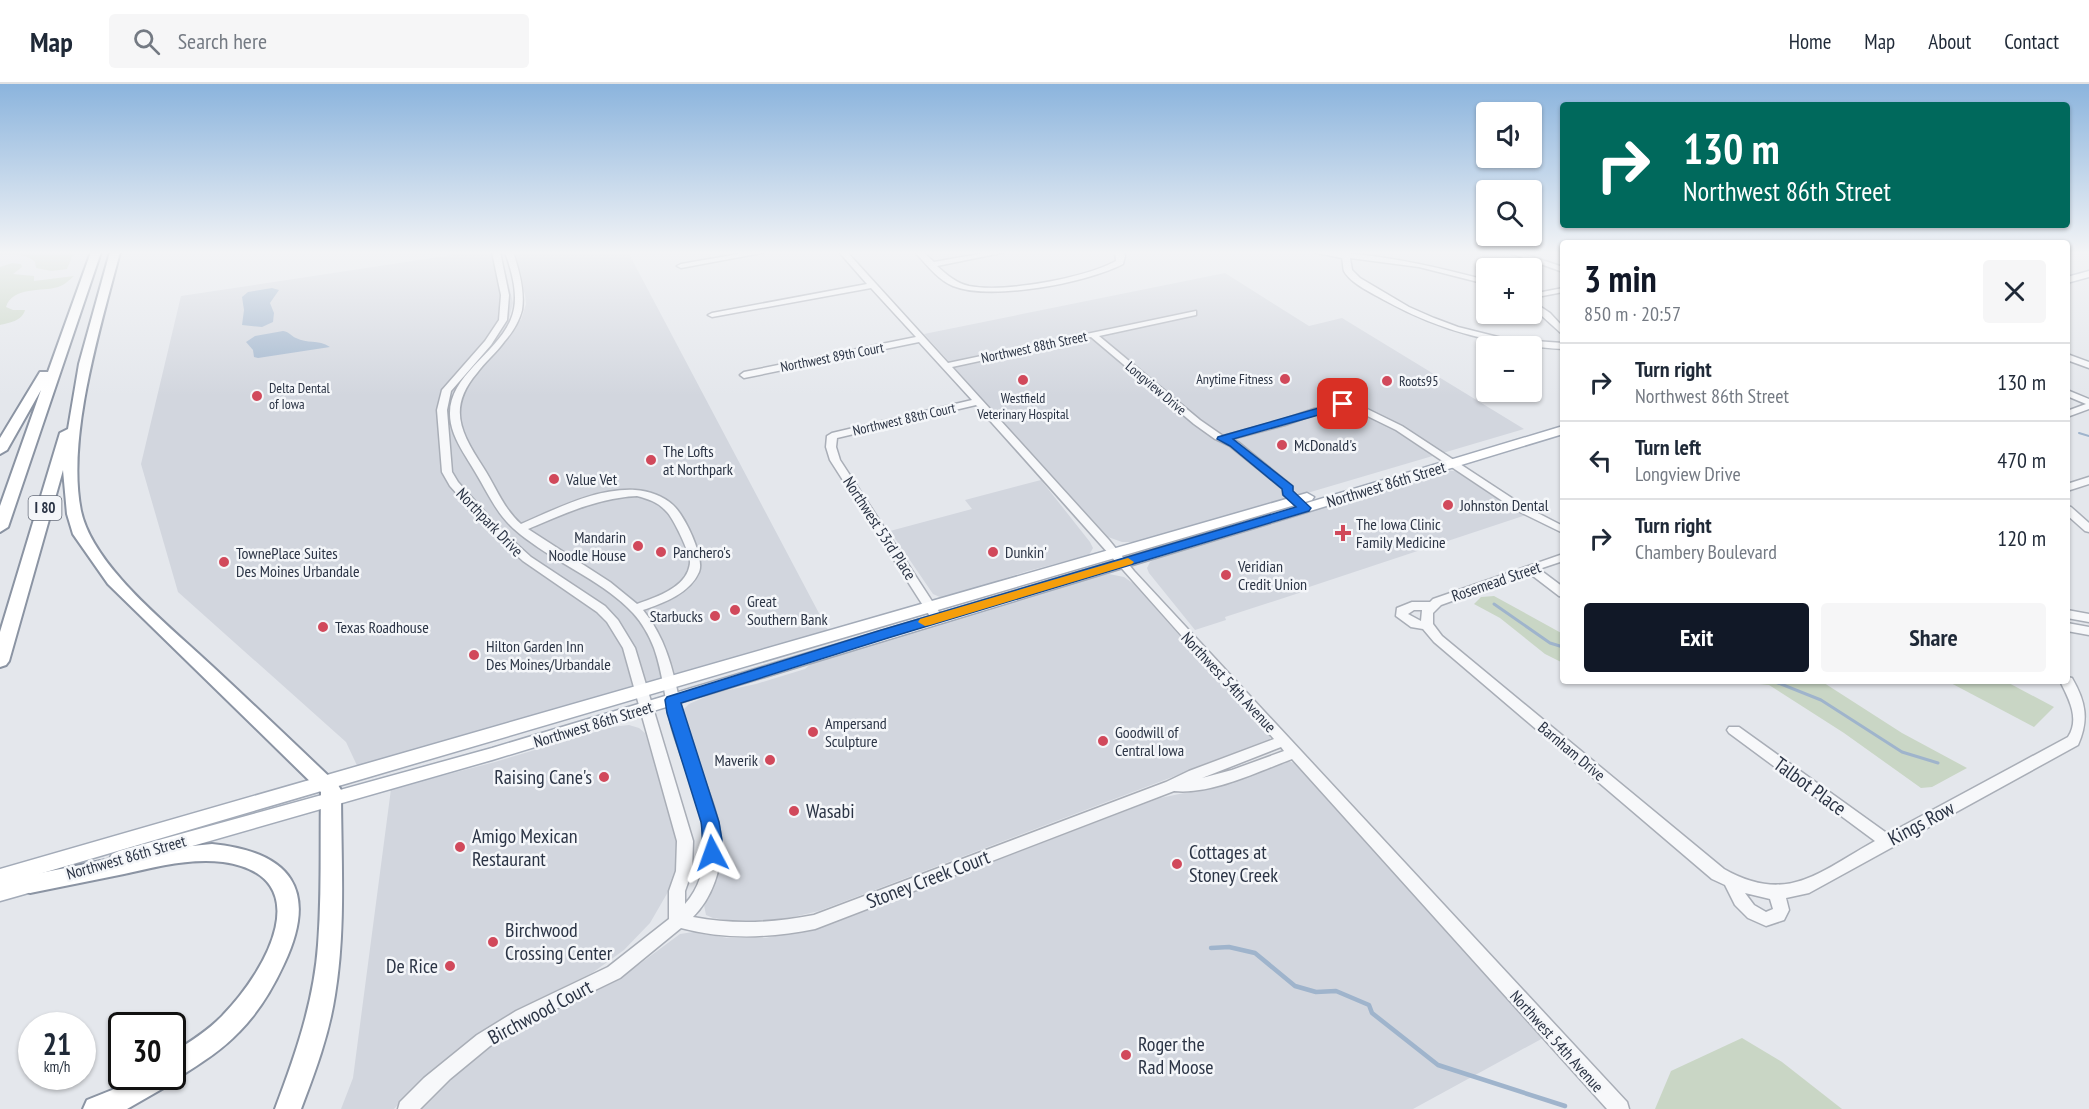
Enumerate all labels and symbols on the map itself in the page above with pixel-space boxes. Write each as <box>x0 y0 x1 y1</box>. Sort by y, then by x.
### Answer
street label: Northwest 88th Street <box>979 327 1089 367</box>
street label: Northwest 89th Court <box>779 338 885 376</box>
street label: Longview Drive <box>1122 357 1190 419</box>
place label: Anytime Fitness <box>1196 370 1273 388</box>
marker: Anytime Fitness <box>1278 372 1292 386</box>
place label: Roots95 <box>1399 372 1438 390</box>
marker: Westfield Veterinary Hospital <box>1016 373 1030 387</box>
marker: Roots95 <box>1380 374 1394 388</box>
pin <box>1317 378 1368 429</box>
place label: Delta Dental of Iowa <box>269 379 331 413</box>
marker: Delta Dental of Iowa <box>250 389 264 403</box>
place label: Westfield Veterinary Hospital <box>976 389 1069 423</box>
street label: Northwest 88th Court <box>851 398 957 440</box>
place label: McDonald's <box>1294 435 1357 455</box>
marker: McDonald's <box>1275 438 1289 452</box>
place label: The Lofts at Northpark <box>663 441 734 479</box>
marker: The Lofts at Northpark <box>644 453 658 467</box>
street label: Northwest 86th Street <box>1324 456 1448 512</box>
place label: Value Vet <box>565 469 618 489</box>
marker: Value Vet <box>547 472 561 486</box>
street label: Northwest 53rd Place <box>839 473 921 583</box>
street label: Northpark Drive <box>452 483 528 561</box>
place label: Johnston Dental <box>1459 495 1549 515</box>
road number: I 80 <box>28 496 62 520</box>
marker: Johnston Dental <box>1441 498 1455 512</box>
place label: The Iowa Clinic Family Medicine <box>1356 514 1446 552</box>
marker: The Iowa Clinic Family Medicine <box>1334 524 1352 542</box>
place label: Mandarin Noodle House <box>548 527 626 565</box>
marker: Mandarin Noodle House <box>631 539 645 553</box>
place label: Panchero's <box>673 542 731 562</box>
place label: Dunkin' <box>1005 542 1047 562</box>
place label: TownePlace Suites Des Moines Urbandale <box>236 543 360 581</box>
marker: Panchero's <box>654 545 668 559</box>
marker: Dunkin' <box>986 545 1000 559</box>
marker: TownePlace Suites Des Moines Urbandale <box>217 555 231 569</box>
place label: Veridian Credit Union <box>1237 556 1307 594</box>
street label: Rosemead Street <box>1449 556 1544 606</box>
marker: Veridian Credit Union <box>1219 568 1233 582</box>
place label: Great Southern Bank <box>747 591 829 629</box>
marker: Great Southern Bank <box>728 603 742 617</box>
place label: Starbucks <box>650 606 703 626</box>
marker: Starbucks <box>708 609 722 623</box>
place label: Texas Roadhouse <box>335 617 429 637</box>
marker: Texas Roadhouse <box>316 620 330 634</box>
street label: Northwest 54th Avenue <box>1177 628 1281 736</box>
place label: Hilton Garden Inn Des Moines/Urbandale <box>486 636 611 674</box>
marker: Hilton Garden Inn Des Moines/Urbandale <box>467 648 481 662</box>
street label: Northwest 86th Street <box>531 696 655 752</box>
place label: Ampersand Sculpture <box>825 713 887 751</box>
street label: Barnham Drive <box>1534 717 1610 785</box>
place label: Goodwill of Central Iowa <box>1115 722 1184 760</box>
marker: Ampersand Sculpture <box>806 725 820 739</box>
marker: Goodwill of Central Iowa <box>1096 734 1110 748</box>
place label: Maverik <box>715 750 759 770</box>
street label: Talbot Place <box>1769 751 1851 821</box>
marker: Maverik <box>763 753 777 767</box>
place label: Raising Cane's <box>494 764 592 790</box>
marker: Raising Cane's <box>597 770 611 784</box>
street label: Kings Row <box>1883 795 1959 851</box>
place label: Wasabi <box>806 798 855 824</box>
marker: Wasabi <box>787 804 801 818</box>
position arrow <box>680 821 744 885</box>
place label: Amigo Mexican Restaurant <box>472 823 577 872</box>
street label: Northwest 86th Street <box>64 830 189 884</box>
place label: Cottages at Stoney Creek <box>1189 839 1278 888</box>
marker: Amigo Mexican Restaurant <box>453 840 467 854</box>
street label: Stoney Creek Court <box>863 843 994 914</box>
marker: Cottages at Stoney Creek <box>1170 857 1184 871</box>
place label: Birchwood Crossing Center <box>505 917 613 966</box>
marker: Birchwood Crossing Center <box>486 935 500 949</box>
place label: De Rice <box>386 953 438 979</box>
marker: De Rice <box>443 959 457 973</box>
street label: Birchwood Court <box>483 973 597 1050</box>
street label: Northwest 54th Avenue <box>1506 986 1608 1096</box>
speed limit sign: 30 <box>108 1012 186 1090</box>
place label: Roger the Rad Moose <box>1138 1031 1214 1080</box>
marker: Roger the Rad Moose <box>1119 1048 1133 1062</box>

